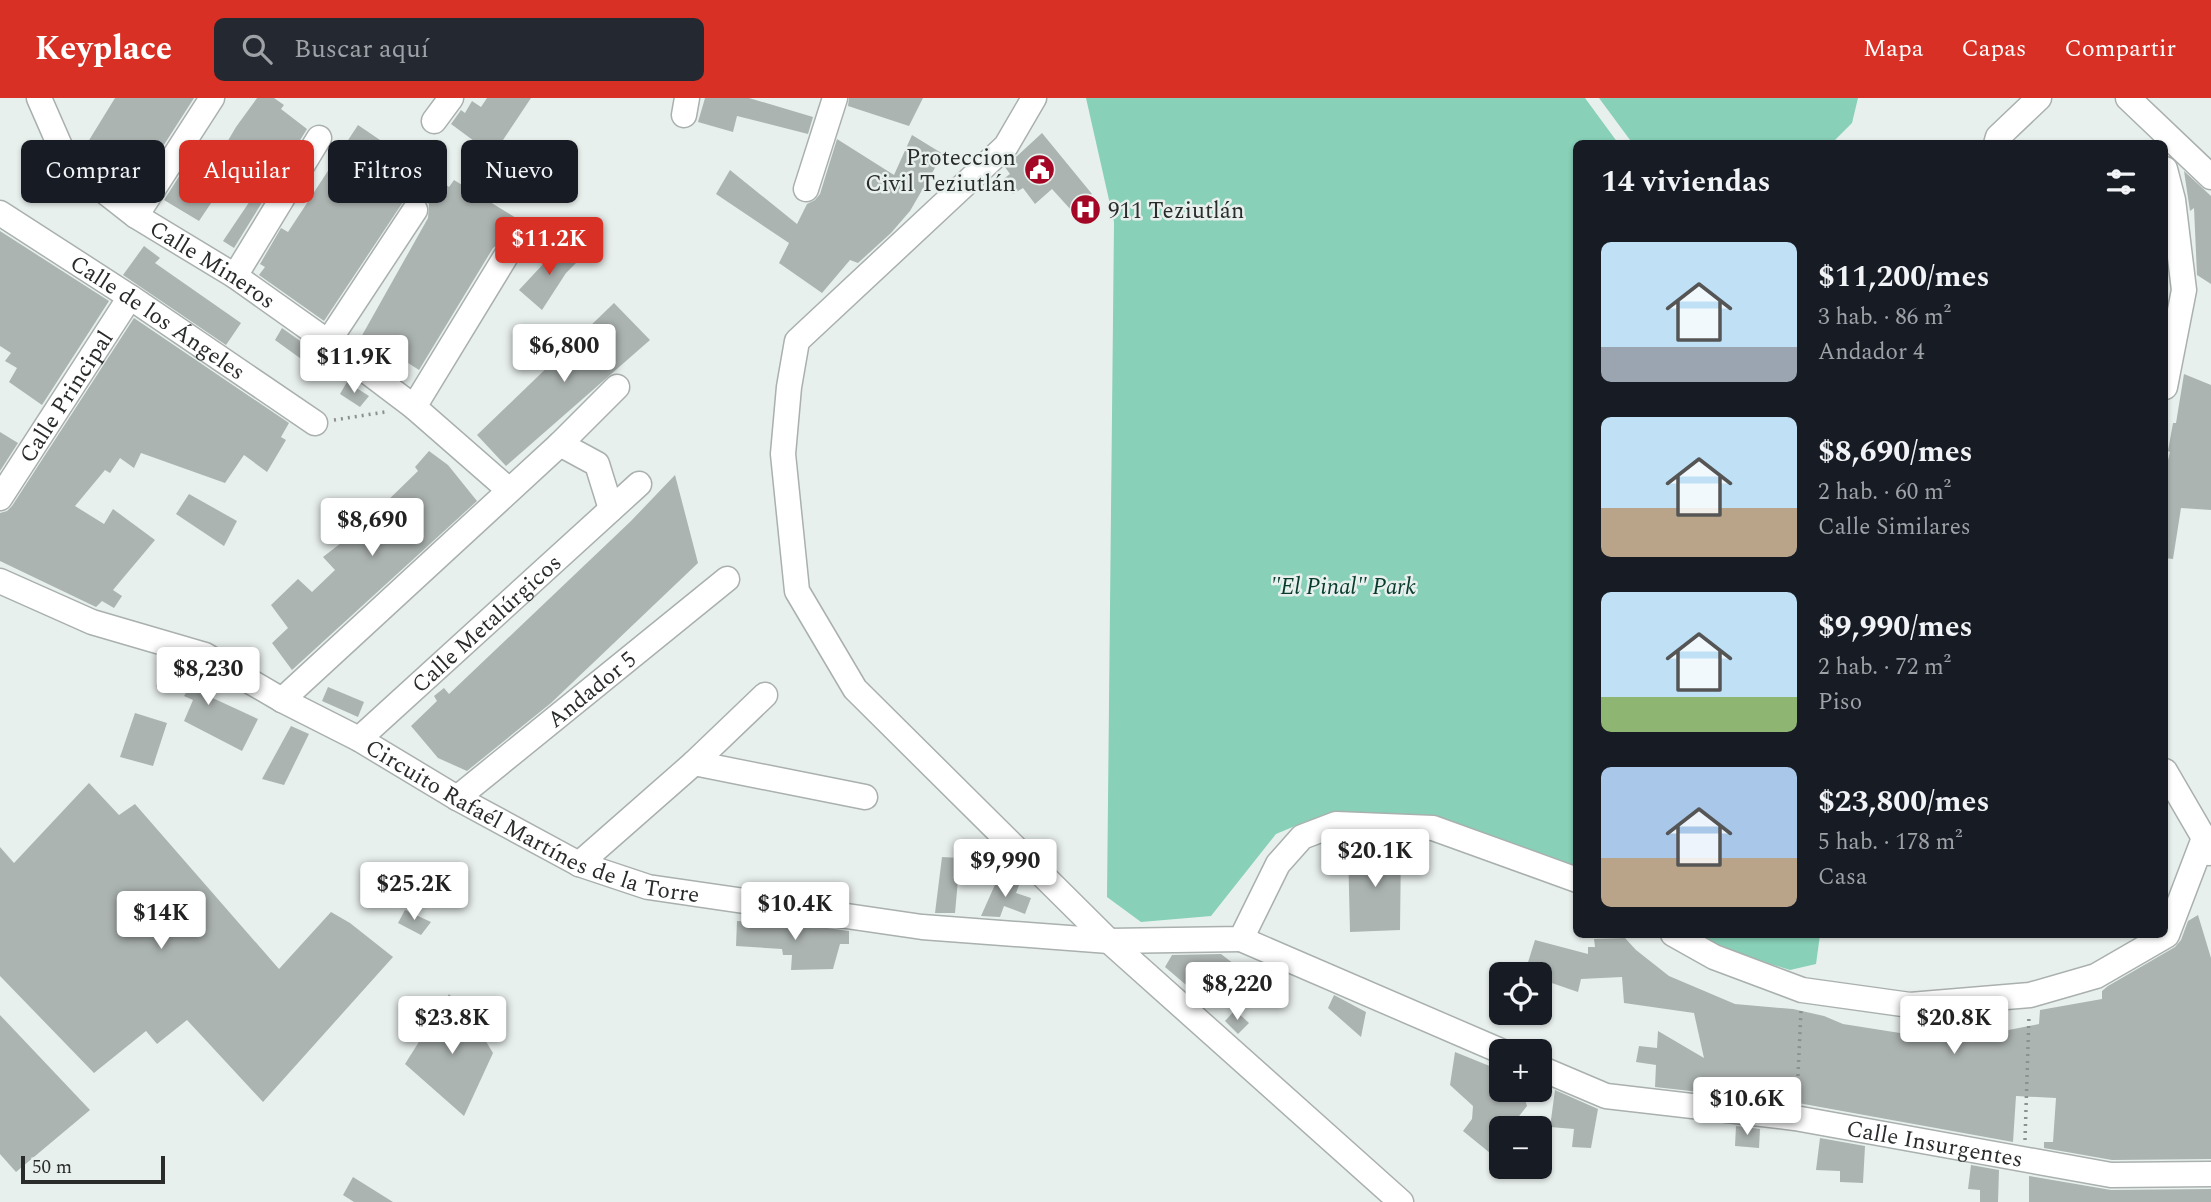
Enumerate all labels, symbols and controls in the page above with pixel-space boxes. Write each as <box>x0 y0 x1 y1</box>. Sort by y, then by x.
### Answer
search box <box>214 18 704 81</box>
text: Keyplace <box>35 24 172 74</box>
text: Buscar aquí <box>294 29 429 69</box>
icon: search <box>238 30 276 68</box>
text: Mapa <box>1863 31 1923 67</box>
text: Capas <box>1961 31 2026 67</box>
text: Compartir <box>2064 31 2176 67</box>
chip: Comprar <box>21 140 165 203</box>
chip: Alquilar <box>179 140 314 203</box>
chip: Filtros <box>328 140 447 203</box>
chip: Nuevo <box>461 140 578 203</box>
place label: Proteccion Civil Teziutlán <box>865 141 1016 202</box>
public building icon: Proteccion Civil Teziutlán <box>1022 153 1056 187</box>
text: 14 viviendas <box>1601 159 1771 205</box>
icon: filters <box>2102 163 2140 201</box>
hospital icon: 911 Teziutlán <box>1068 193 1102 227</box>
place label: 911 Teziutlán <box>1108 194 1244 229</box>
street label: Calle Mineros <box>142 212 282 318</box>
pin: $11.2K <box>492 218 606 277</box>
text: $11.2K <box>511 222 587 257</box>
street label: Calle de los Ángeles <box>62 247 252 390</box>
text: $11,200/mes <box>1818 254 1990 300</box>
icon: home <box>1657 270 1741 354</box>
text: 3 hab. · 86 m² <box>1818 300 1951 335</box>
street label: Calle Principal <box>11 324 123 470</box>
pin: $6,800 <box>507 324 621 384</box>
text: $6,800 <box>529 329 599 364</box>
text: Andador 4 <box>1818 335 1924 370</box>
pin: $11.9K <box>297 336 411 395</box>
text: $11.9K <box>316 340 392 375</box>
text: $8,690/mes <box>1818 429 1973 475</box>
icon: home <box>1657 445 1741 529</box>
text: 2 hab. · 60 m² <box>1818 475 1951 510</box>
pin: $8,690 <box>315 498 429 558</box>
text: $8,690 <box>337 503 407 538</box>
text: Calle Similares <box>1818 510 1971 545</box>
street label: Calle Metalúrgicos <box>404 546 570 702</box>
park label: "El Pinal" Park <box>1270 570 1416 605</box>
text: $9,990/mes <box>1818 604 1973 650</box>
icon: home <box>1657 620 1741 704</box>
street label: Andador 5 <box>540 643 645 737</box>
pin: $8,230 <box>151 648 265 707</box>
text: 2 hab. · 72 m² <box>1818 650 1951 685</box>
text: $8,230 <box>173 652 243 687</box>
text: Piso <box>1818 685 1862 720</box>
street label: Circuito Rafaél Martínes de la Torre <box>358 731 702 913</box>
text: $23,800/mes <box>1818 779 1990 825</box>
icon: home <box>1657 795 1741 879</box>
text: 5 hab. · 178 m² <box>1818 825 1963 860</box>
pin: $20.1K <box>1318 830 1432 889</box>
text: $20.1K <box>1337 834 1413 869</box>
pin: $9,990 <box>948 840 1062 899</box>
text: $9,990 <box>970 844 1040 879</box>
text: Casa <box>1818 860 1867 895</box>
pin: $25.2K <box>357 862 471 922</box>
text: $25.2K <box>376 867 452 902</box>
pin: $10.4K <box>738 882 852 942</box>
text: $10.4K <box>757 887 833 922</box>
pin: $14K <box>120 892 202 951</box>
text: $14K <box>133 896 189 931</box>
pin: $8,220 <box>1180 962 1294 1022</box>
map controls <box>1489 962 1552 1179</box>
button: locate <box>1489 962 1552 1025</box>
text: $8,220 <box>1202 967 1272 1002</box>
pin: $23.8K <box>395 996 509 1056</box>
pin: $20.8K <box>1897 996 2011 1056</box>
text: $23.8K <box>414 1001 490 1036</box>
text: $20.8K <box>1916 1001 1992 1036</box>
button: + <box>1489 1039 1552 1102</box>
pin: $10.6K <box>1690 1077 1804 1137</box>
text: $10.6K <box>1709 1082 1785 1117</box>
street label: Calle Insurgentes <box>1843 1112 2026 1178</box>
button: − <box>1489 1116 1552 1179</box>
scale bar <box>21 1153 164 1185</box>
text: 50 m <box>32 1153 72 1182</box>

